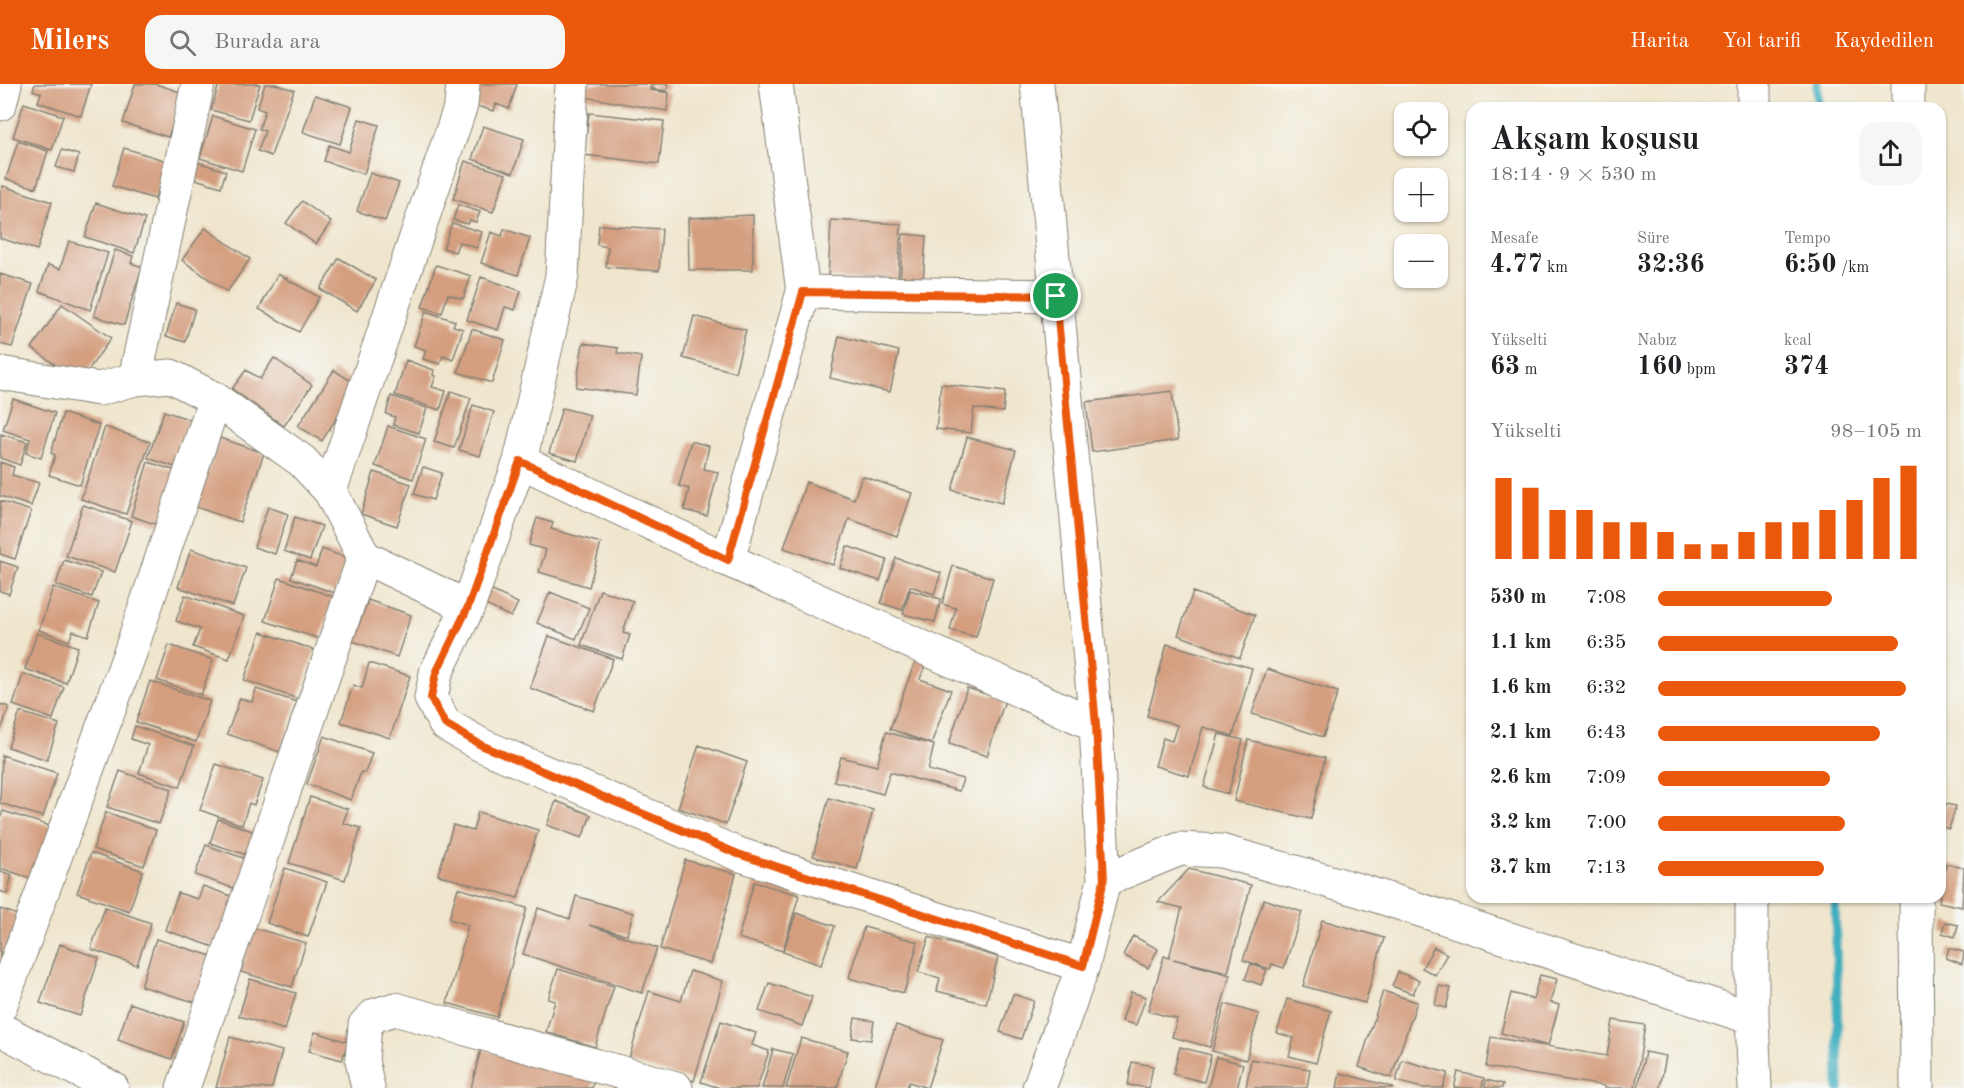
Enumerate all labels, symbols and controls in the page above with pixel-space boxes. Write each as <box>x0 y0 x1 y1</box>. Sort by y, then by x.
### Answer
search box <box>145 15 565 69</box>
icon: search <box>166 26 199 59</box>
text: Milers <box>30 28 109 56</box>
text: Burada ara <box>214 31 320 53</box>
text: Harita <box>1630 31 1689 52</box>
text: Yol tarifi <box>1722 31 1801 52</box>
text: Kaydedilen <box>1834 31 1934 52</box>
map controls <box>1394 102 1448 288</box>
button: locate <box>1394 102 1448 156</box>
button: share <box>1859 122 1922 185</box>
text: Akşam koşusu <box>1490 124 1700 157</box>
text: 18:14 · 9 × 530 m <box>1490 165 1657 185</box>
button: + <box>1394 168 1448 222</box>
text: Mesafe <box>1490 231 1538 247</box>
text: Süre <box>1637 231 1669 247</box>
text: Tempo <box>1784 231 1831 247</box>
button: − <box>1394 234 1448 288</box>
text: 4.77 <box>1490 252 1543 278</box>
text: 32:36 <box>1637 252 1705 278</box>
text: 6:50 <box>1784 252 1837 278</box>
text: km <box>1543 260 1568 276</box>
text: /km <box>1837 260 1869 276</box>
pin <box>1030 270 1081 321</box>
icon: arrive <box>1039 279 1072 312</box>
text: Yükselti <box>1490 333 1547 349</box>
text: Nabız <box>1637 333 1677 349</box>
text: kcal <box>1784 333 1812 349</box>
text: 63 <box>1490 354 1520 380</box>
text: 160 <box>1637 354 1682 380</box>
text: 374 <box>1784 354 1829 380</box>
text: m <box>1520 362 1537 378</box>
text: bpm <box>1682 362 1716 378</box>
text: Yükselti <box>1490 422 1561 442</box>
text: 98–105 m <box>1830 422 1922 442</box>
text: 530 m <box>1490 588 1546 608</box>
text: 7:08 <box>1586 588 1626 608</box>
text: 1.1 km <box>1490 633 1552 653</box>
text: 6:35 <box>1586 633 1626 653</box>
text: 1.6 km <box>1490 678 1552 698</box>
text: 6:32 <box>1586 678 1626 698</box>
text: 2.1 km <box>1490 723 1552 743</box>
text: 6:43 <box>1586 723 1626 743</box>
text: 2.6 km <box>1490 768 1552 788</box>
text: 7:09 <box>1586 768 1626 788</box>
text: 3.2 km <box>1490 813 1552 833</box>
text: 7:00 <box>1586 813 1626 833</box>
text: 3.7 km <box>1490 858 1552 878</box>
text: 7:13 <box>1586 858 1626 878</box>

